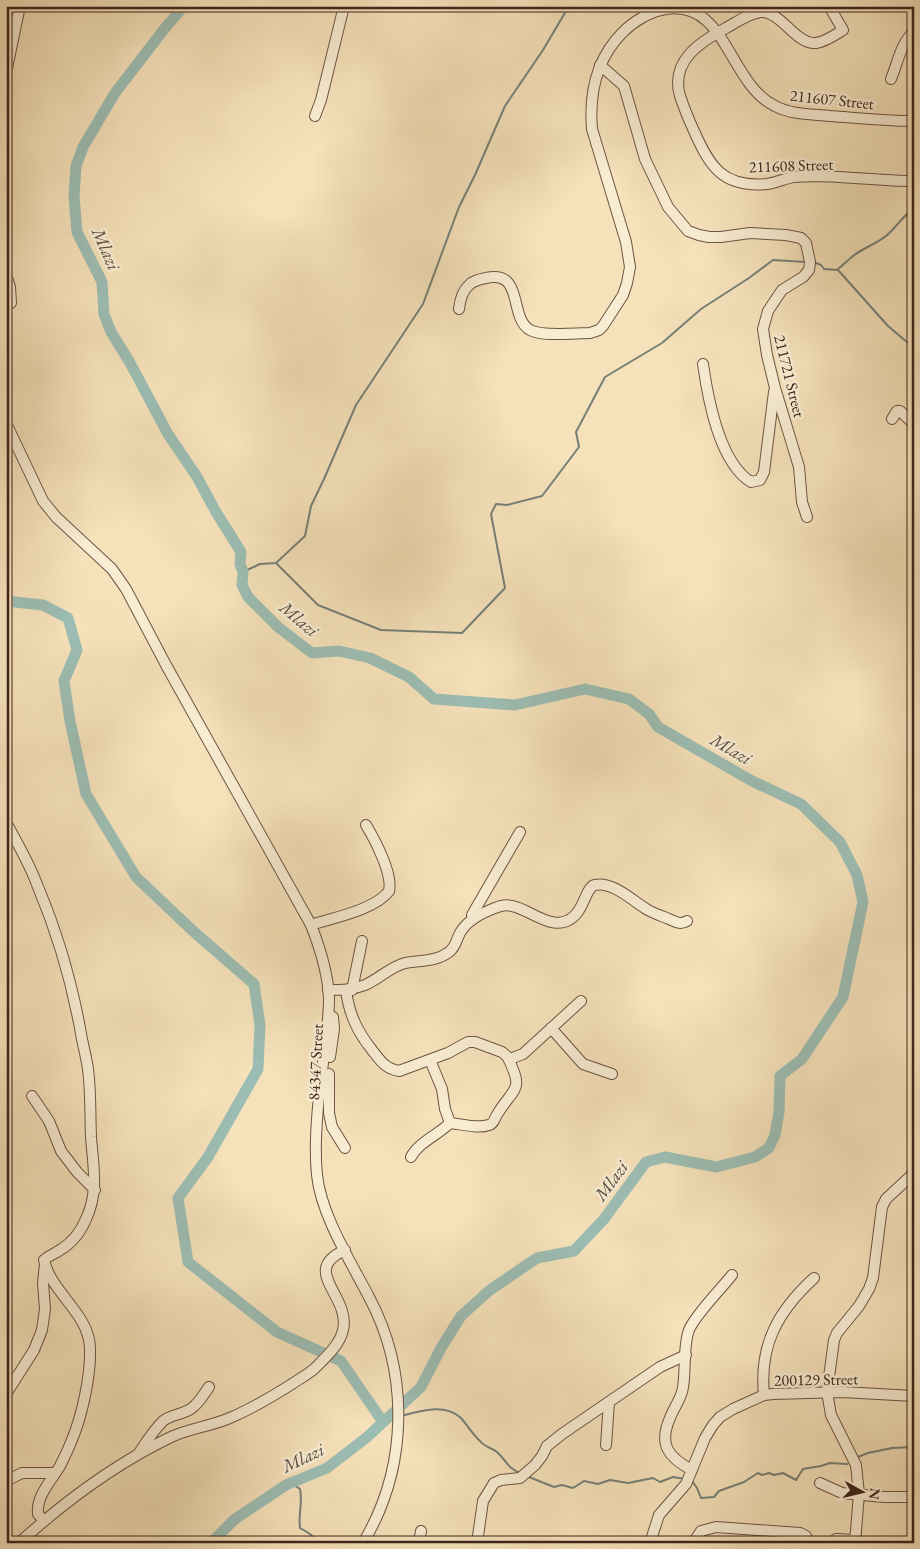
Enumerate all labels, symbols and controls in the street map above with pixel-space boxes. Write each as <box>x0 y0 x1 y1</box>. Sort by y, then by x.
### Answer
street label: 211607 Street <box>789 85 875 114</box>
street label: 211608 Street <box>748 154 834 177</box>
water label: Mlazi <box>87 223 126 274</box>
street label: 211721 Street <box>769 333 810 420</box>
water label: Mlazi <box>274 595 324 642</box>
water label: Mlazi <box>706 727 757 770</box>
street label: 84347 Street <box>303 1023 328 1101</box>
water label: Mlazi <box>588 1156 633 1206</box>
street label: 200129 Street <box>774 1368 858 1391</box>
water label: Mlazi <box>277 1437 328 1478</box>
north arrow <box>838 1466 888 1516</box>
text: N <box>865 1487 885 1501</box>

